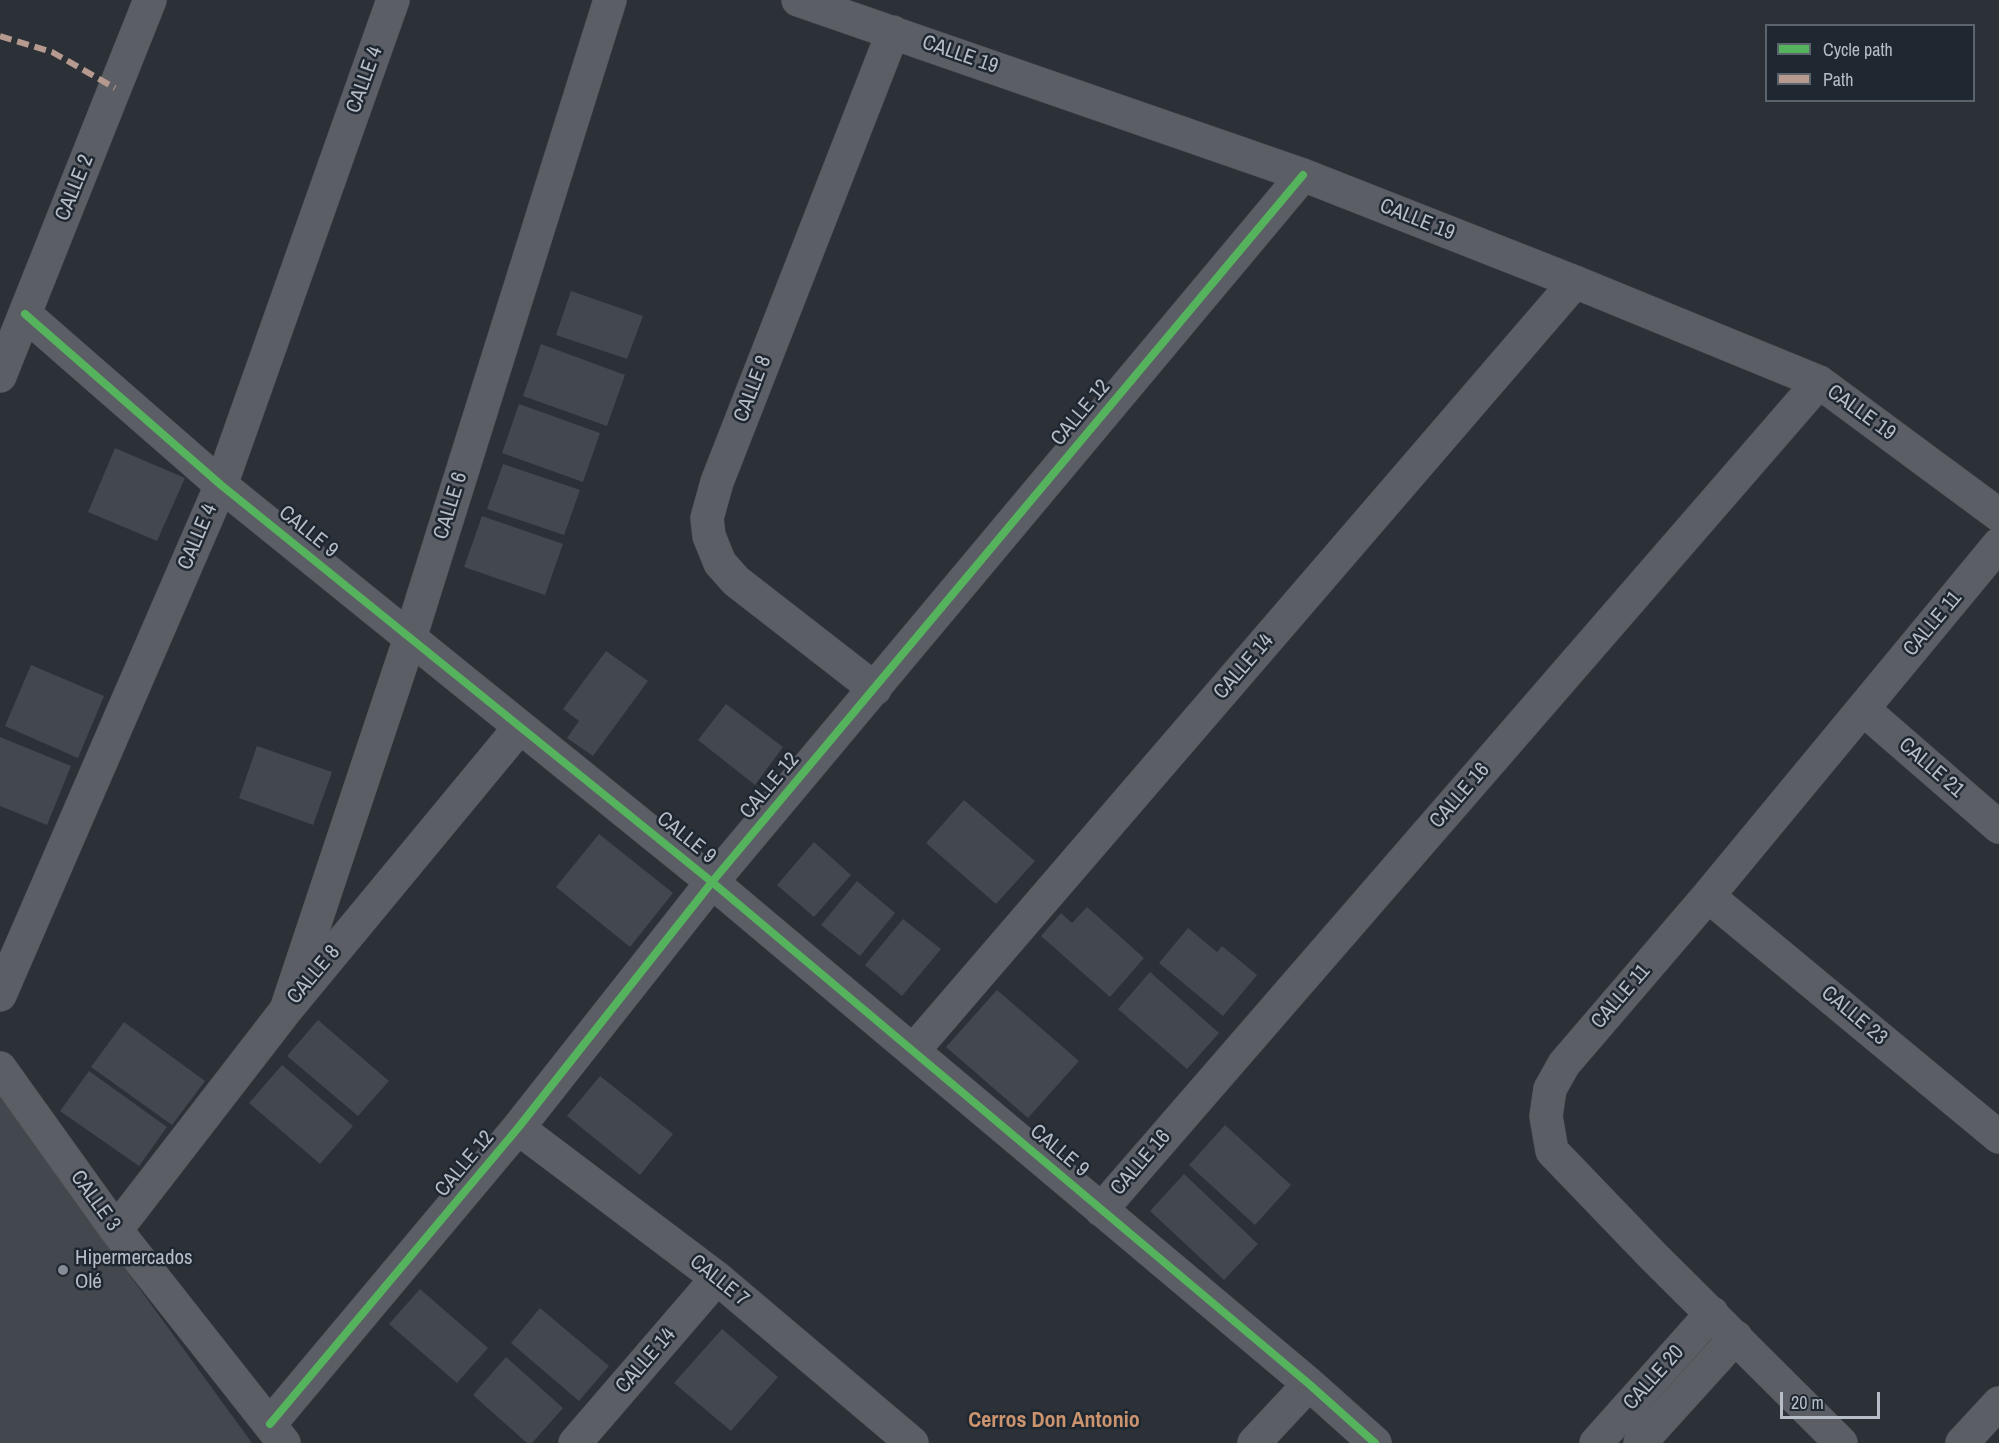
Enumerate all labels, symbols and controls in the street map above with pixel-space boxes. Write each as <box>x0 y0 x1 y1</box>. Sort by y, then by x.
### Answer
legend <box>1765 24 1975 102</box>
street label: CALLE 19 <box>919 30 1001 80</box>
text: Cycle path <box>1823 37 1893 62</box>
street label: CALLE 4 <box>341 43 389 117</box>
text: Path <box>1823 67 1853 92</box>
street label: CALLE 2 <box>50 151 100 225</box>
street label: CALLE 19 <box>1376 194 1458 246</box>
street label: CALLE 8 <box>729 352 777 426</box>
street label: CALLE 12 <box>1046 375 1116 451</box>
street label: CALLE 19 <box>1822 380 1900 446</box>
street label: CALLE 6 <box>429 469 473 543</box>
street label: CALLE 4 <box>173 500 223 574</box>
street label: CALLE 9 <box>273 501 343 563</box>
street label: CALLE 11 <box>1899 586 1967 662</box>
street label: CALLE 14 <box>1209 629 1279 705</box>
street label: CALLE 21 <box>1893 733 1969 803</box>
street label: CALLE 12 <box>735 748 805 824</box>
street label: CALLE 16 <box>1425 758 1495 834</box>
street label: CALLE 9 <box>651 807 721 869</box>
street label: CALLE 8 <box>282 941 346 1009</box>
street label: CALLE 11 <box>1586 960 1656 1034</box>
street label: CALLE 23 <box>1816 981 1892 1051</box>
street label: CALLE 9 <box>1025 1119 1093 1183</box>
street label: CALLE 16 <box>1106 1125 1176 1201</box>
street label: CALLE 12 <box>430 1126 500 1202</box>
street label: CALLE 3 <box>65 1166 125 1236</box>
place label: Hipermercados Olé <box>75 1245 193 1295</box>
street label: CALLE 7 <box>684 1250 754 1312</box>
marker: Hipermercados Olé <box>56 1263 70 1277</box>
street label: CALLE 14 <box>611 1323 681 1399</box>
street label: CALLE 20 <box>1618 1340 1690 1416</box>
scale bar <box>1783 1380 1884 1418</box>
text: 20 m <box>1791 1390 1824 1415</box>
district label: Cerros Don Antonio <box>968 1408 1140 1434</box>

